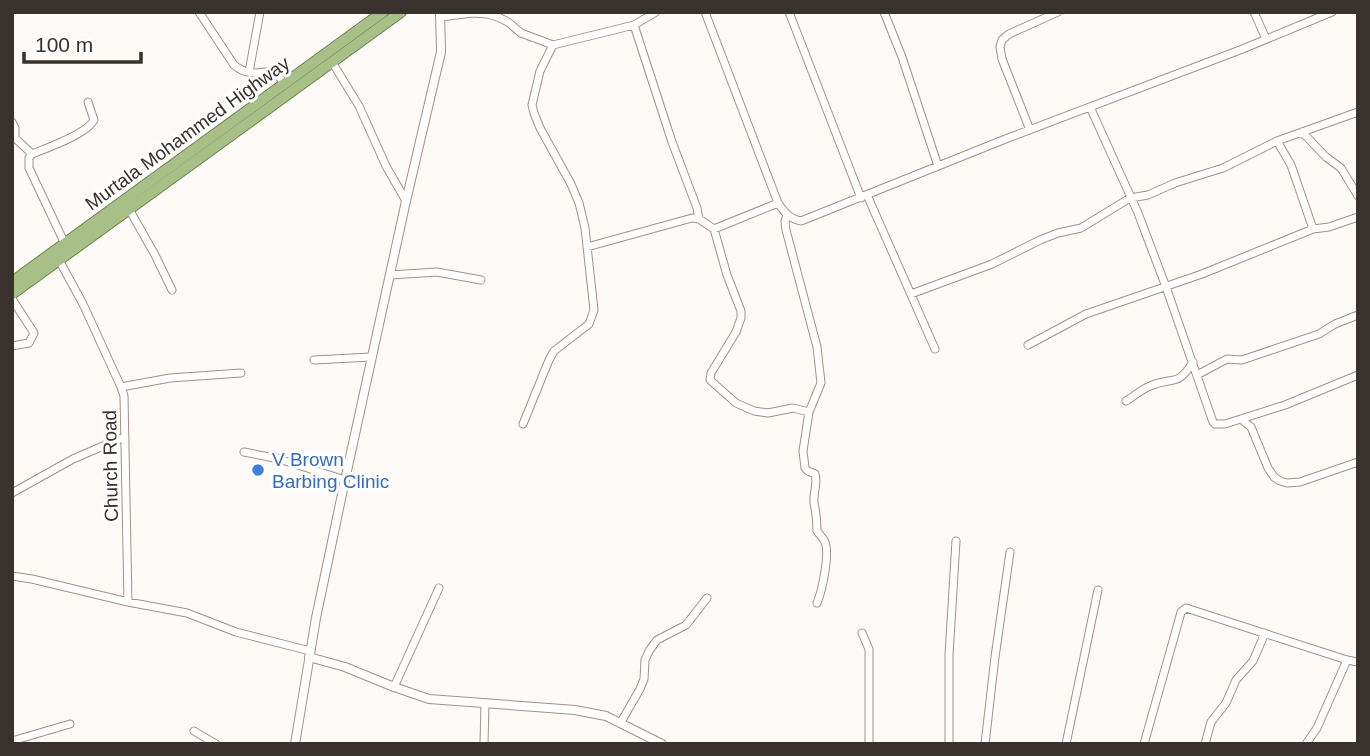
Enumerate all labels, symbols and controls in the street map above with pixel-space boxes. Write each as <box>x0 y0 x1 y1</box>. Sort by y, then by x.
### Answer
scale bar <box>24 21 142 65</box>
text: 100 m <box>35 33 93 56</box>
street label: Murtala Mohammed Highway <box>81 52 294 215</box>
street label: Church Road <box>99 410 122 522</box>
place label: V Brown Barbing Clinic <box>272 449 389 492</box>
marker: V Brown Barbing Clinic <box>250 462 266 478</box>

